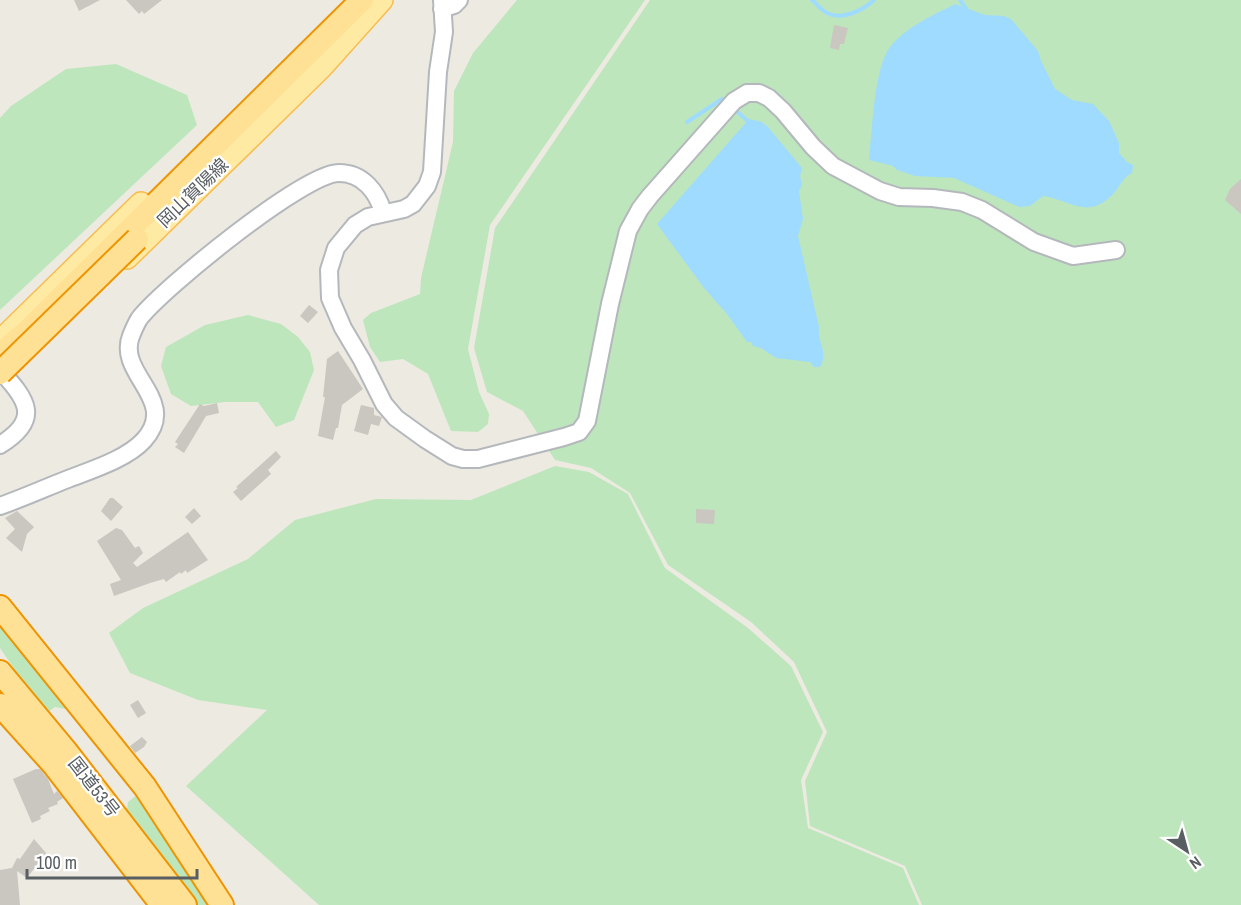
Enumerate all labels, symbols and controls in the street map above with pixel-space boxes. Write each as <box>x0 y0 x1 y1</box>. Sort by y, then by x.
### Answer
street label: 岡山賀陽線 <box>152 152 234 233</box>
street label: 国道53号 <box>63 751 126 822</box>
north arrow <box>1157 821 1217 881</box>
scale bar <box>27 842 196 880</box>
text: 100 m <box>36 850 77 875</box>
text: N <box>1186 851 1206 875</box>

